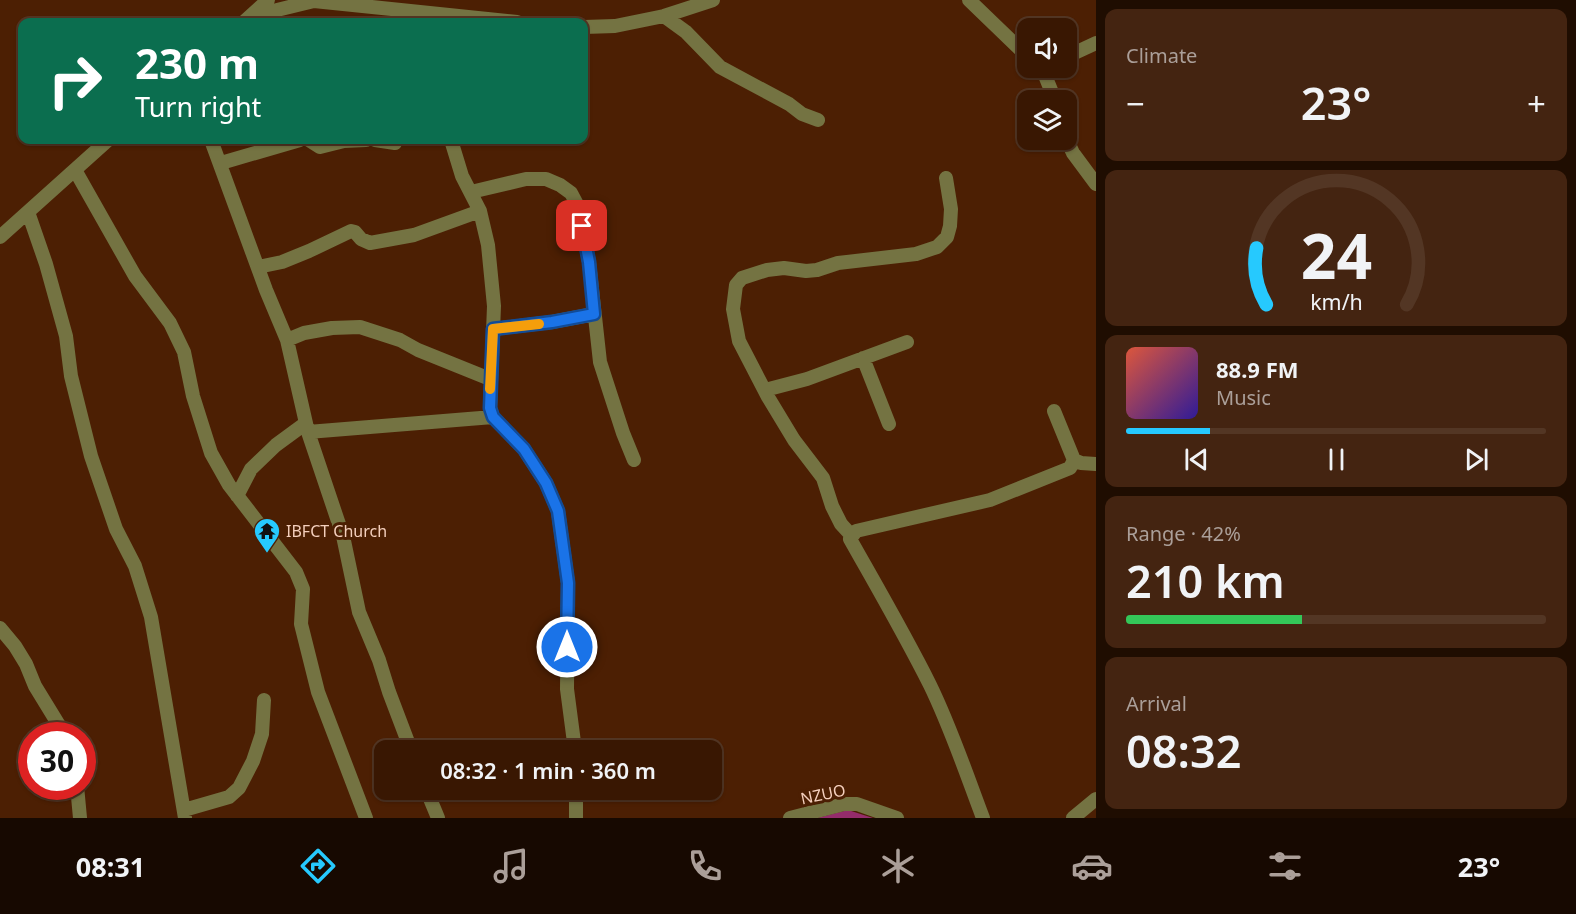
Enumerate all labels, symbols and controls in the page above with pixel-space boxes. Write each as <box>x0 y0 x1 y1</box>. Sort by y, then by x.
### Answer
map controls <box>1017 18 1077 150</box>
button: sound <box>1017 18 1077 78</box>
text: 230 m <box>135 34 259 91</box>
icon: right <box>36 42 114 120</box>
text: Climate <box>1126 42 1197 69</box>
text: 23° <box>1301 72 1371 133</box>
text: − <box>1126 81 1145 126</box>
text: + <box>1527 81 1546 126</box>
text: Turn right <box>135 88 261 125</box>
button: layers <box>1017 90 1077 150</box>
pin <box>556 200 607 251</box>
icon: arrive <box>565 209 598 242</box>
text: 24 <box>1300 212 1372 297</box>
text: km/h <box>1310 287 1362 316</box>
text: 88.9 FM <box>1216 354 1298 384</box>
text: Music <box>1216 384 1271 411</box>
icon: previous <box>1180 443 1213 476</box>
icon: pause <box>1320 443 1353 476</box>
icon: next <box>1460 443 1493 476</box>
temple icon: IBFCT Church <box>252 516 282 554</box>
place label: IBFCT Church <box>286 520 387 542</box>
text: Range · 42% <box>1126 520 1241 547</box>
text: 210 km <box>1126 550 1285 611</box>
position arrow <box>535 615 599 679</box>
text: Arrival <box>1126 690 1187 717</box>
text: 08:32 <box>1126 720 1241 781</box>
speed limit sign: 30 <box>18 722 96 800</box>
text: 08:32 · 1 min · 360 m <box>440 755 656 785</box>
street label: NZUO <box>798 779 848 809</box>
icon: directions <box>297 845 339 887</box>
icon: music <box>490 845 532 887</box>
icon: phone <box>684 845 726 887</box>
icon: climate <box>877 845 919 887</box>
icon: car <box>1071 845 1113 887</box>
icon: filters <box>1264 845 1306 887</box>
text: 08:31 <box>76 848 145 885</box>
text: 23° <box>1458 848 1500 885</box>

